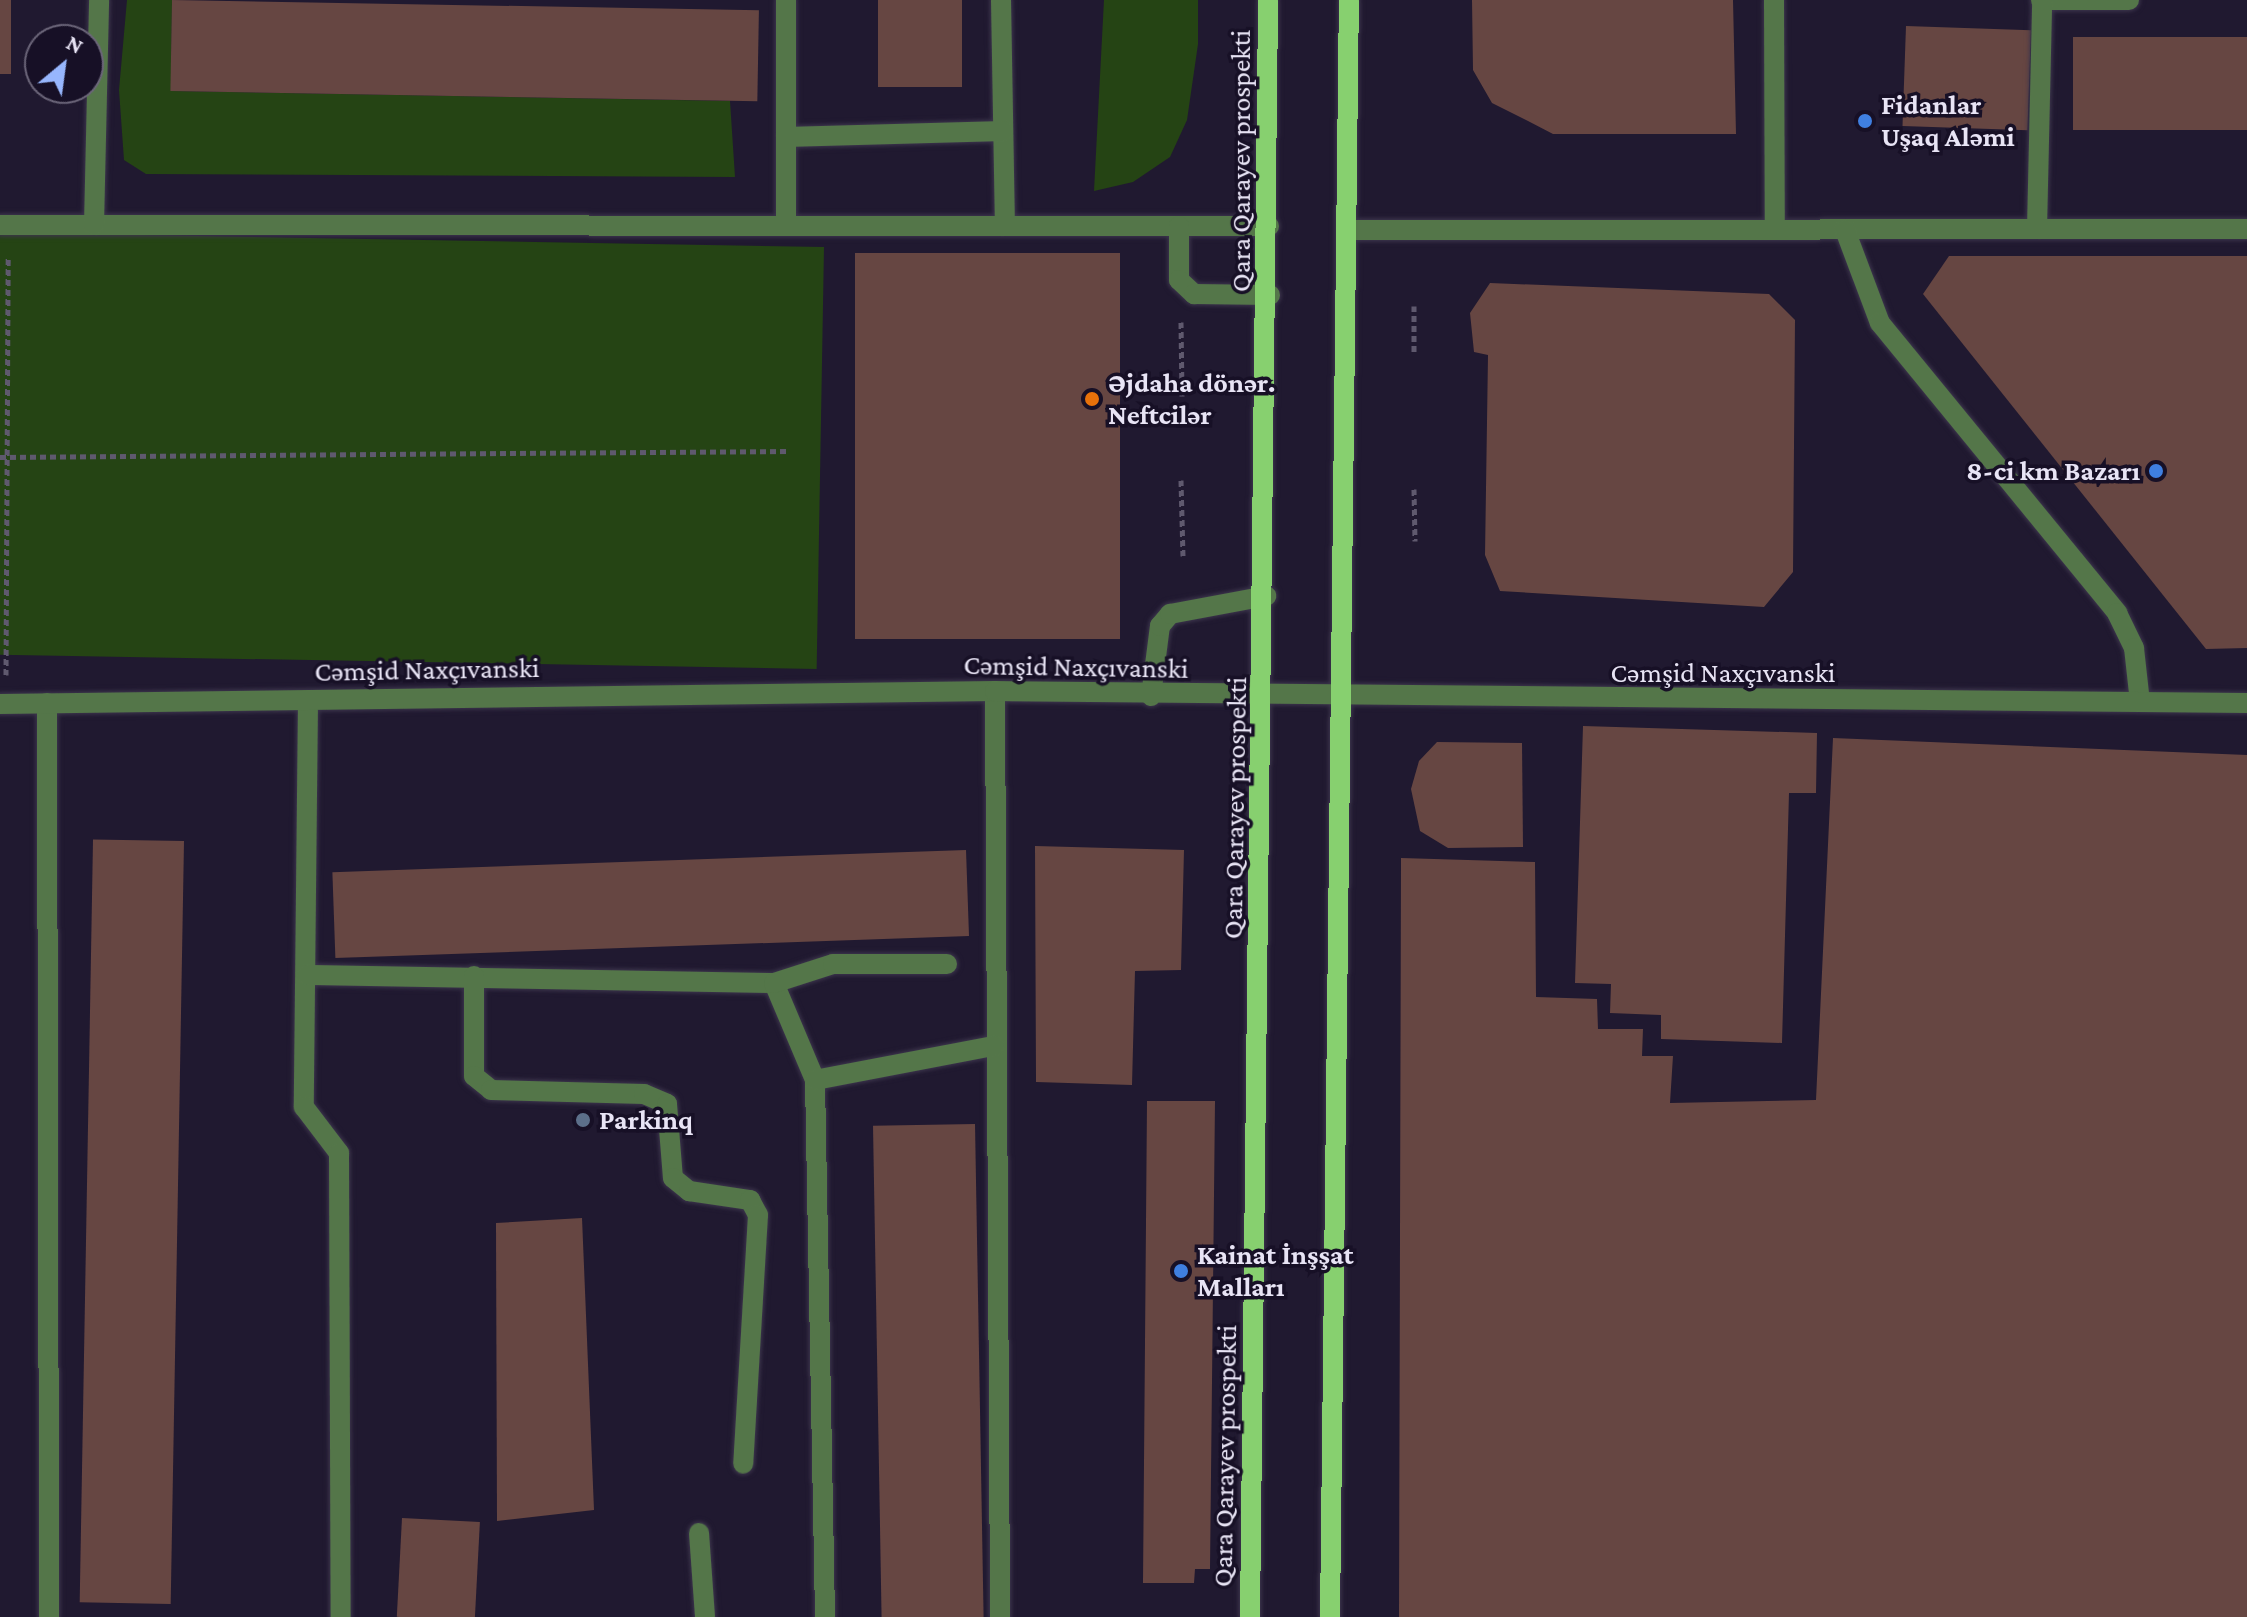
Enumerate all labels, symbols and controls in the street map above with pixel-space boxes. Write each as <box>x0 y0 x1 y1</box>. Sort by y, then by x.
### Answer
north arrow <box>24 24 104 104</box>
text: N <box>62 30 88 59</box>
street label: Qara Qarayev prospekti <box>1224 30 1258 292</box>
place label: Fidanlar Uşaq Aləmi <box>1881 88 2015 154</box>
marker: Fidanlar Uşaq Aləmi <box>1856 112 1874 130</box>
place label: Əjdaha dönər. Neftcilər <box>1108 366 1276 432</box>
marker: Əjdaha dönər. Neftcilər <box>1083 390 1101 408</box>
place label: 8-ci km Bazarı <box>1966 454 2140 488</box>
marker: 8-ci km Bazarı <box>2147 462 2165 480</box>
street label: Cəmşid Naxçıvanski <box>963 648 1189 686</box>
street label: Cəmşid Naxçıvanski <box>314 651 540 689</box>
street label: Cəmşid Naxçıvanski <box>1611 656 1835 690</box>
street label: Qara Qarayev prospekti <box>1216 677 1254 939</box>
place label: Parkinq <box>599 1103 693 1137</box>
marker: Parkinq <box>574 1111 592 1129</box>
place label: Kainat İnşşat Malları <box>1197 1238 1354 1304</box>
marker: Kainat İnşşat Malları <box>1172 1262 1190 1280</box>
street label: Qara Qarayev prospekti <box>1206 1325 1244 1587</box>

